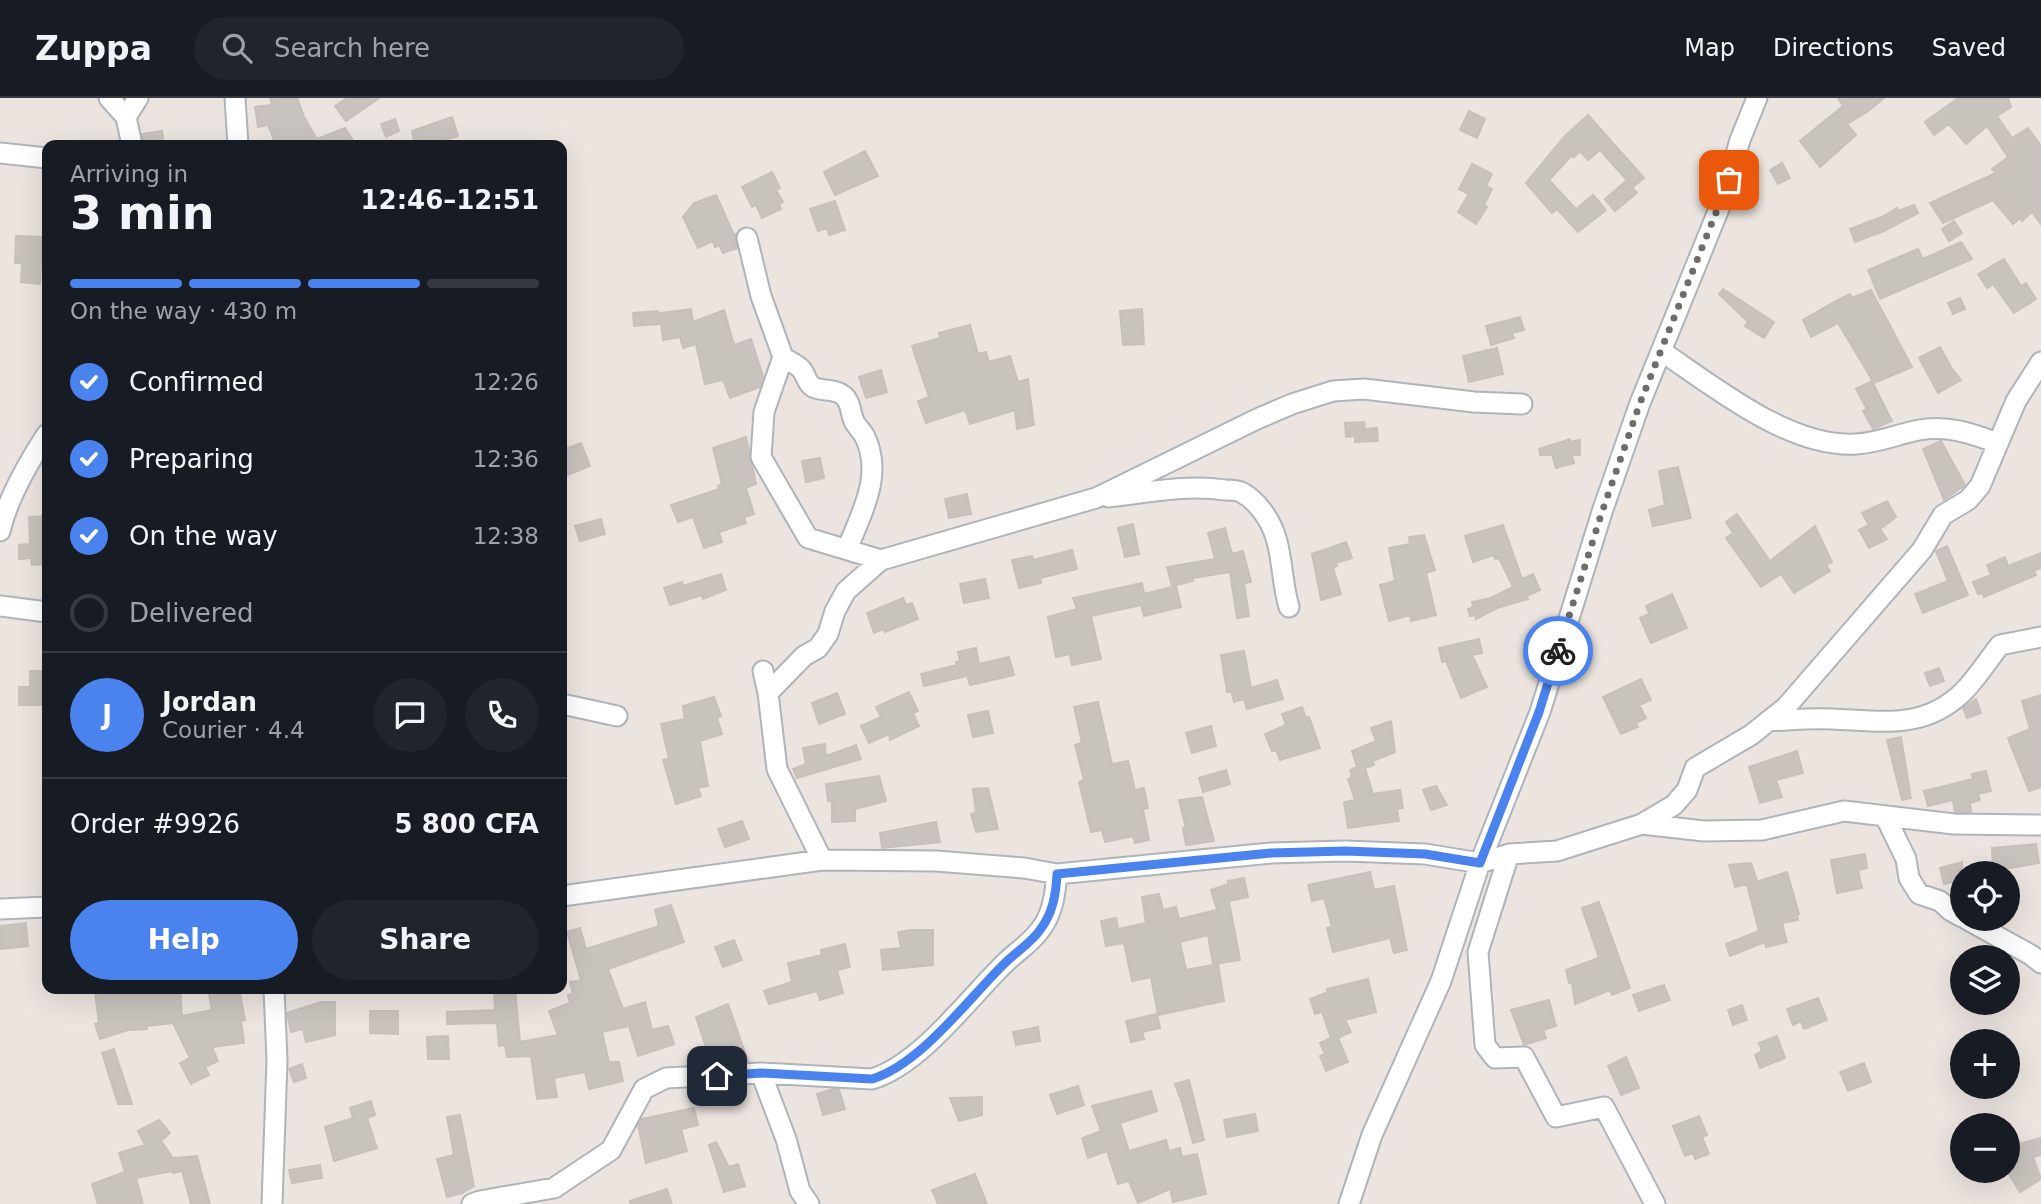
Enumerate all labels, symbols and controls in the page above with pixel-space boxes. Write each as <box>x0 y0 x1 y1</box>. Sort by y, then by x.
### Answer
search box <box>194 17 684 80</box>
text: Zuppa <box>35 29 152 68</box>
icon: search <box>218 29 256 67</box>
text: Search here <box>274 33 430 63</box>
text: Map <box>1684 34 1735 62</box>
text: Directions <box>1773 34 1894 62</box>
text: Saved <box>1932 34 2006 62</box>
pin <box>1699 150 1759 210</box>
text: Arriving in <box>70 161 188 187</box>
icon: bag <box>1710 161 1748 199</box>
text: 12:46–12:51 <box>360 185 539 215</box>
text: 3 min <box>70 186 214 240</box>
text: On the way · 430 m <box>70 298 297 324</box>
icon: check <box>70 363 108 401</box>
text: Confirmed <box>129 367 264 397</box>
text: 12:26 <box>473 369 539 395</box>
icon: check <box>70 440 108 478</box>
text: Preparing <box>129 444 254 474</box>
text: 12:36 <box>473 446 539 472</box>
icon: check <box>70 517 108 555</box>
text: On the way <box>129 521 278 551</box>
text: 12:38 <box>473 523 539 549</box>
text: Delivered <box>129 598 253 628</box>
courier <box>1523 616 1593 686</box>
icon: bike <box>1539 632 1577 670</box>
button: chat <box>373 678 447 752</box>
button: phone <box>465 678 539 752</box>
text: Jordan <box>162 687 257 717</box>
text: J <box>102 700 112 730</box>
text: Courier · 4.4 <box>162 717 305 743</box>
text: Order #9926 <box>70 809 240 839</box>
text: 5 800 CFA <box>395 809 539 839</box>
map controls <box>1950 861 2020 1183</box>
button: locate <box>1950 861 2020 931</box>
button: Help <box>70 900 298 980</box>
button: Share <box>312 900 539 980</box>
button: layers <box>1950 945 2020 1015</box>
button: + <box>1950 1029 2020 1099</box>
pin <box>687 1046 747 1106</box>
icon: home <box>698 1057 736 1095</box>
button: − <box>1950 1113 2020 1183</box>

